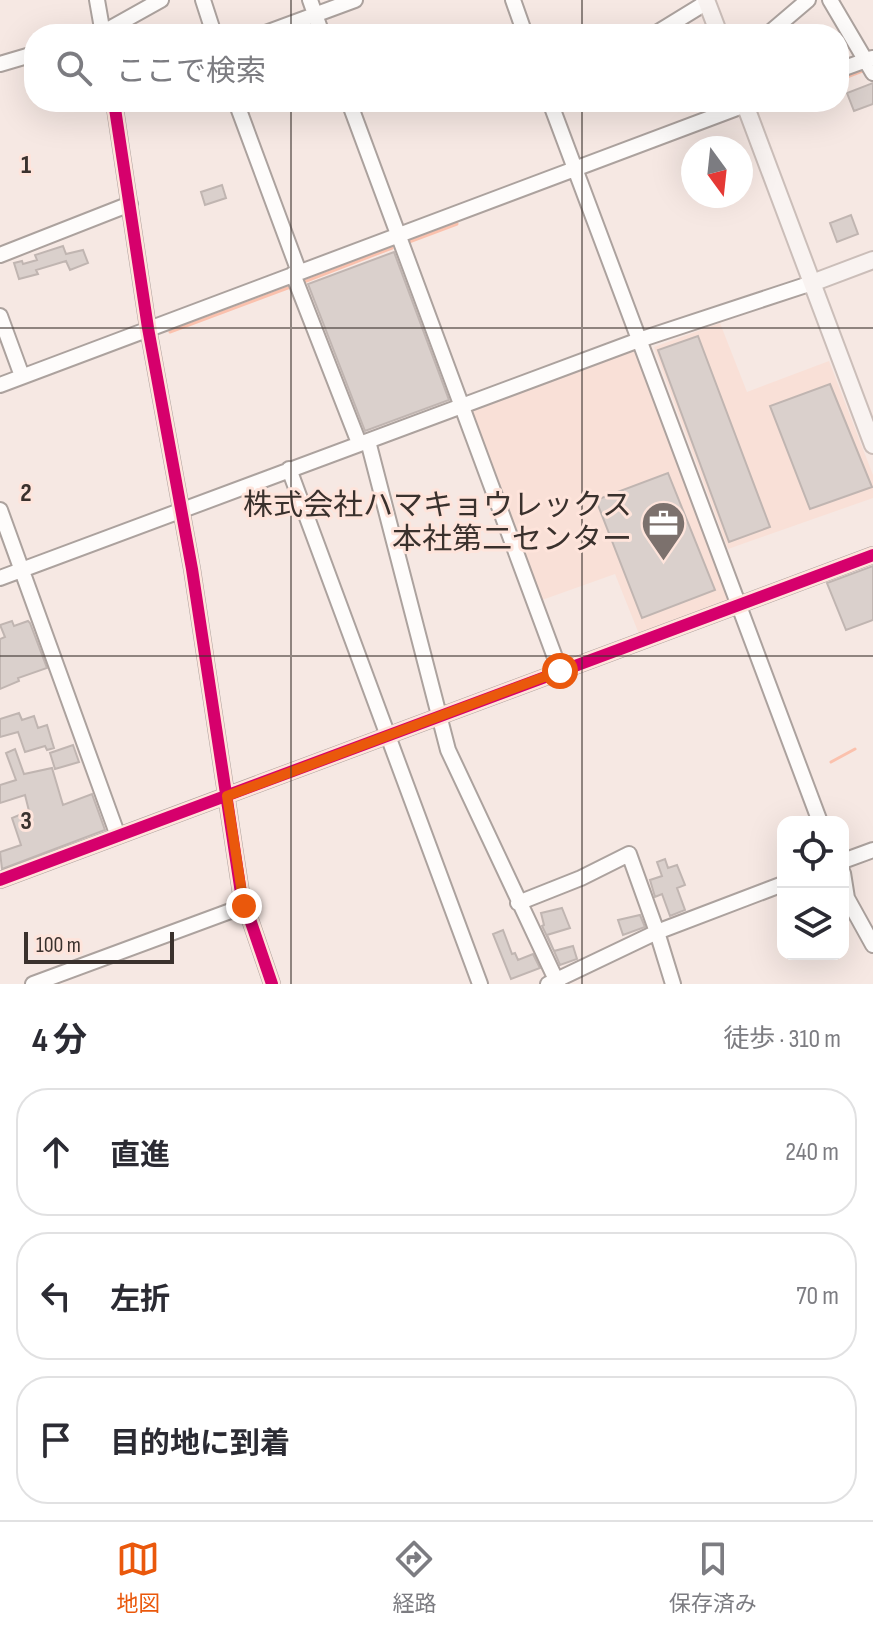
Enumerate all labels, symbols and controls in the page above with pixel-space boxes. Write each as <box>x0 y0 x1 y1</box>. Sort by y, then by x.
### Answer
search box <box>24 24 849 112</box>
icon: search <box>52 46 96 90</box>
text: ここで検索 <box>116 54 266 90</box>
north arrow <box>681 136 753 208</box>
text: 1 <box>21 150 31 181</box>
text: 2 <box>20 478 32 509</box>
place label: 株式会社ハマキョウレックス 本社第二センター <box>243 488 632 558</box>
office icon: 株式会社ハマキョウレックス 本社第二センター <box>639 499 687 562</box>
route start <box>542 653 578 689</box>
text: 3 <box>20 806 32 837</box>
map controls <box>777 816 849 960</box>
button: locate <box>777 816 849 888</box>
route end <box>226 888 262 924</box>
button: layers <box>777 888 849 960</box>
scale bar <box>24 928 174 964</box>
text: 100 m <box>36 932 81 959</box>
text: 4 分 <box>32 1020 87 1061</box>
text: 徒歩 · 310 m <box>723 1024 841 1055</box>
icon: ahead <box>34 1130 78 1174</box>
text: 240 m <box>785 1137 839 1168</box>
text: 直進 <box>110 1138 170 1174</box>
icon: left <box>34 1274 78 1318</box>
text: 70 m <box>796 1281 839 1312</box>
text: 左折 <box>110 1282 170 1318</box>
icon: arrive <box>34 1418 78 1462</box>
text: 目的地に到着 <box>110 1426 290 1462</box>
tab: 地図 <box>116 1537 160 1618</box>
tab: 経路 <box>392 1537 437 1618</box>
tab: 保存済み <box>669 1537 757 1618</box>

